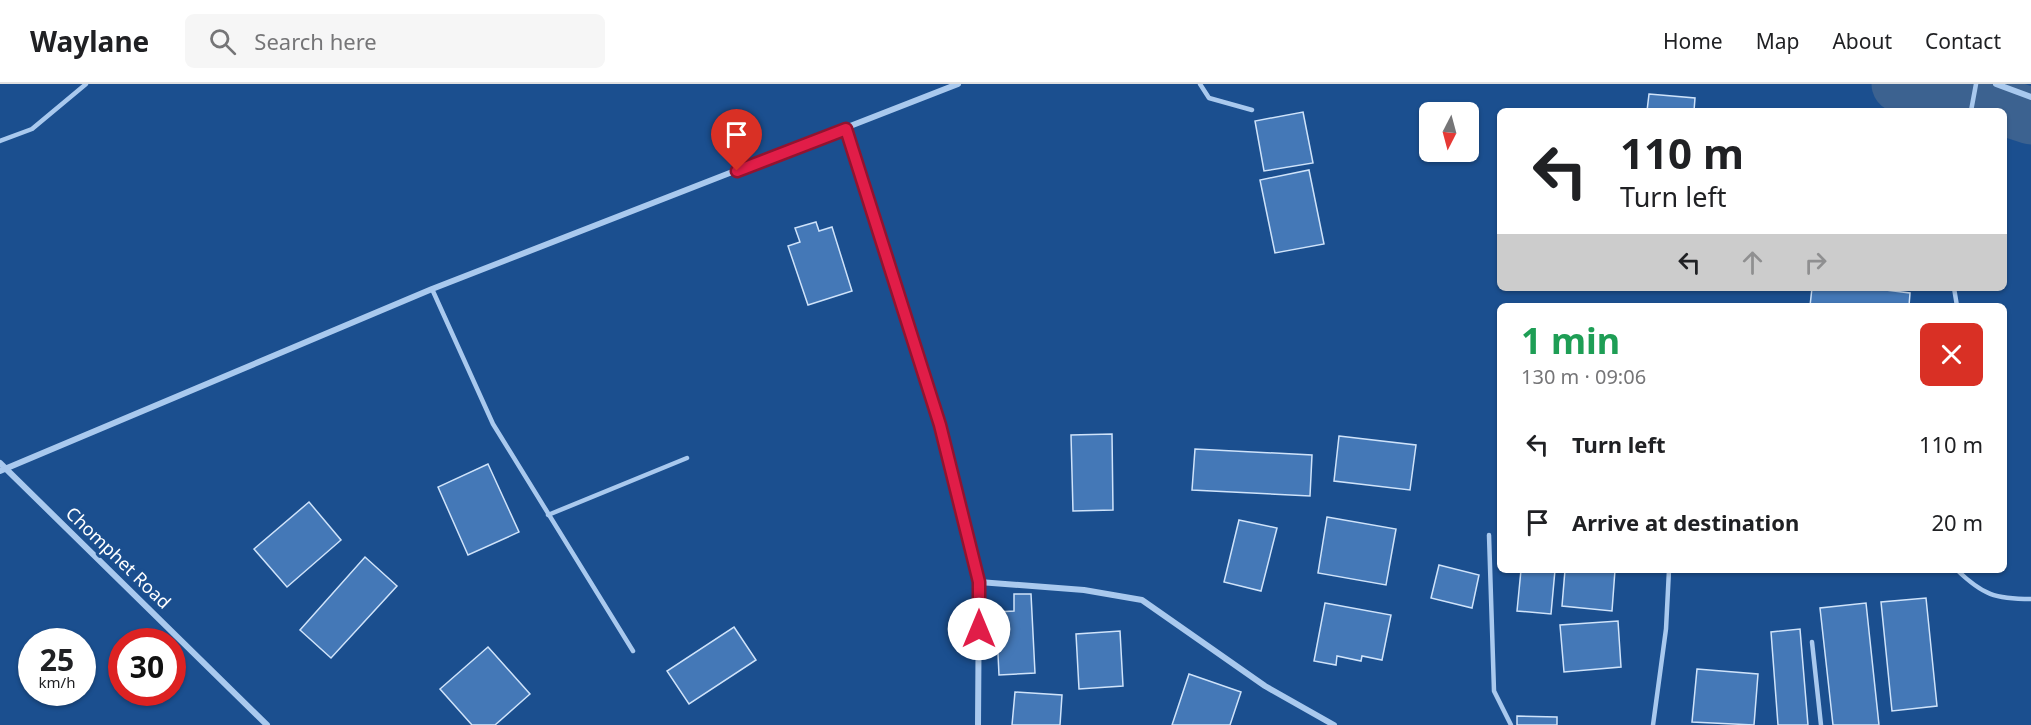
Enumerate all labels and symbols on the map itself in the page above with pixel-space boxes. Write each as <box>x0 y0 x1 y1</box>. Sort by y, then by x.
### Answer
north arrow <box>1419 102 1479 162</box>
pin <box>711 109 762 171</box>
street label: Chomphet Road <box>61 501 176 613</box>
position arrow <box>947 597 1011 661</box>
speed limit sign: 30 <box>108 628 186 706</box>

